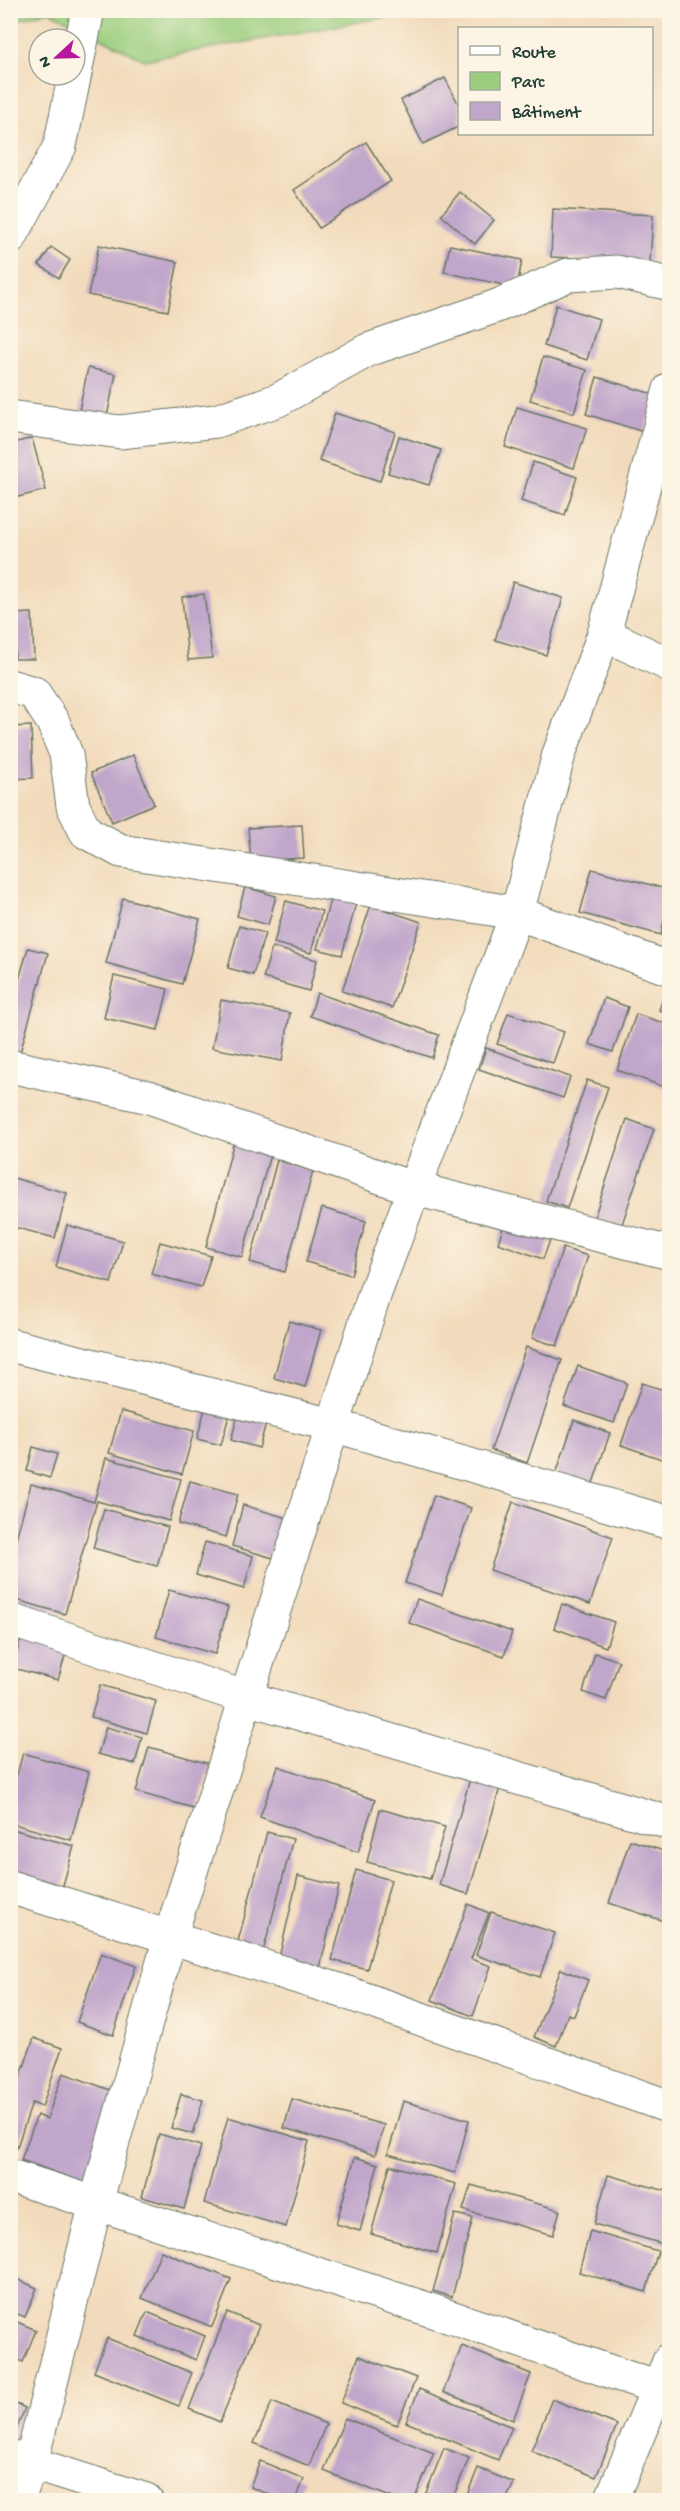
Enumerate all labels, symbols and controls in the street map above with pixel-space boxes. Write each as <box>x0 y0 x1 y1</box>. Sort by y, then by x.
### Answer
north arrow <box>27 27 87 87</box>
legend <box>458 27 653 135</box>
text: Route <box>512 43 557 64</box>
text: N <box>35 52 57 70</box>
text: Parc <box>511 73 545 94</box>
text: Bâtiment <box>511 103 582 124</box>

